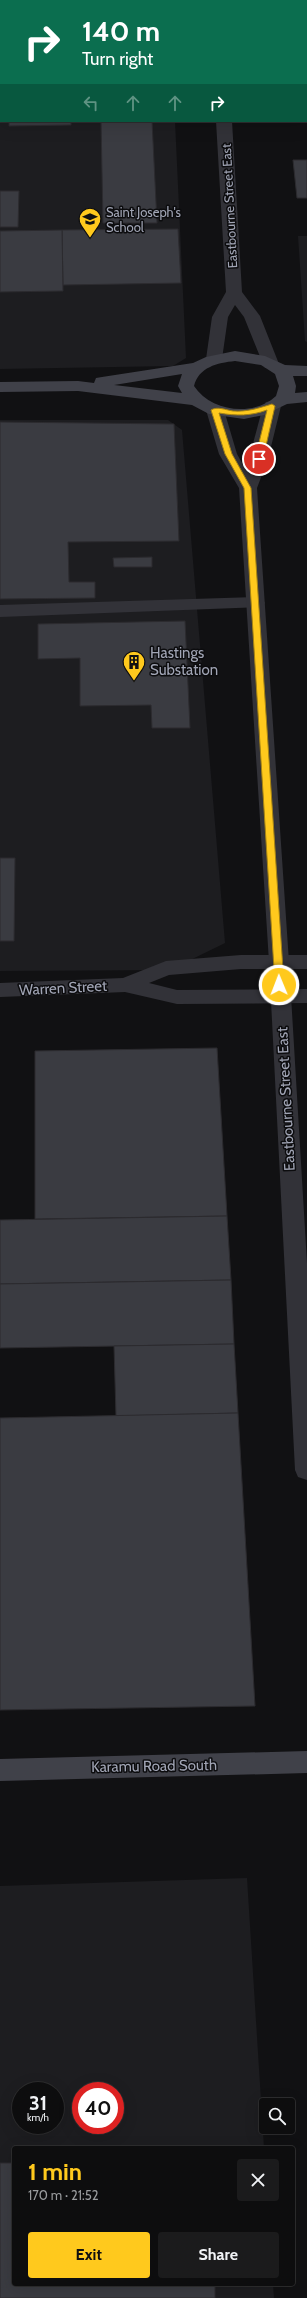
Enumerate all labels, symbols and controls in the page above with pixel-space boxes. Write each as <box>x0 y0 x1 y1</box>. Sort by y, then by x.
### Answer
text: 140 m <box>82 14 160 48</box>
icon: right <box>16 16 68 68</box>
text: Turn right <box>82 48 153 70</box>
icon: left <box>80 92 102 114</box>
icon: ahead <box>122 92 144 114</box>
icon: ahead <box>164 92 186 114</box>
icon: right <box>206 92 228 114</box>
street label: Eastbourne Street East <box>218 143 240 269</box>
place label: Saint Joseph's School <box>106 204 182 235</box>
school or university icon: Saint Joseph's School <box>77 206 103 239</box>
pin <box>242 442 276 476</box>
icon: arrive <box>248 448 270 470</box>
place label: Hastings Substation <box>150 644 218 679</box>
building icon: Hastings Substation <box>121 649 147 682</box>
position arrow <box>258 964 300 1006</box>
street label: Warren Street <box>19 977 107 999</box>
street label: Eastbourne Street East <box>273 1027 299 1171</box>
street label: Karamu Road South <box>91 1756 217 1776</box>
speed limit sign: 40 <box>72 2082 124 2134</box>
text: 31 <box>29 2091 47 2115</box>
map controls <box>259 2098 295 2134</box>
button: search <box>259 2098 295 2134</box>
text: km/h <box>27 2111 49 2124</box>
text: 1 min <box>28 2157 82 2186</box>
button: close <box>237 2159 279 2201</box>
text: 170 m · 21:52 <box>28 2187 99 2203</box>
button: Exit <box>28 2232 150 2278</box>
button: Share <box>158 2232 279 2278</box>

